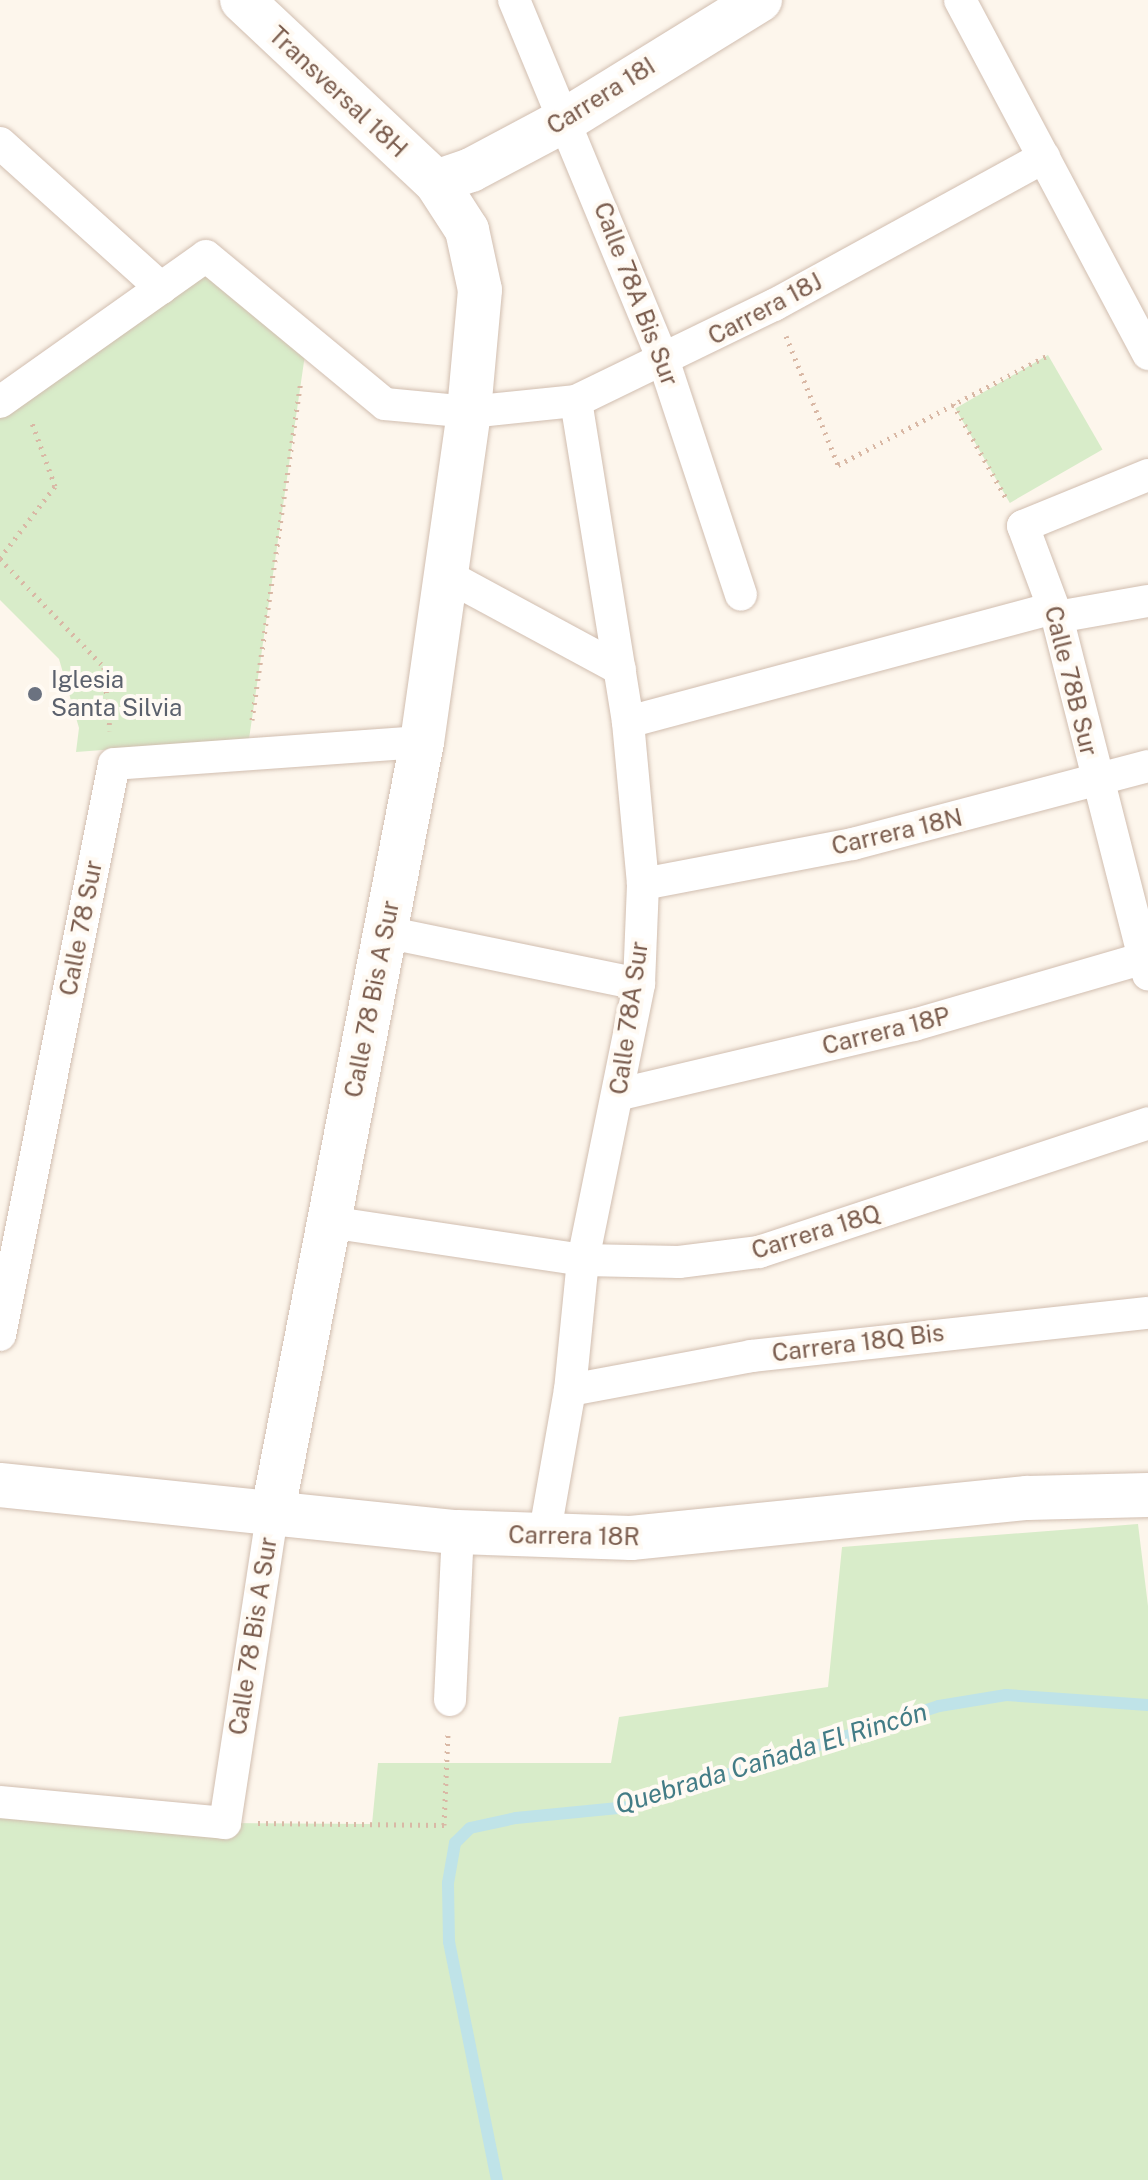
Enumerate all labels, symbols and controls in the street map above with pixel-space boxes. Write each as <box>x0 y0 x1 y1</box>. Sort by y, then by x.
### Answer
street label: Transversal 18H <box>263 21 413 163</box>
street label: Carrera 18I <box>542 51 660 141</box>
street label: Calle 78A Bis Sur <box>588 198 684 390</box>
street label: Carrera 18J <box>703 267 827 351</box>
street label: Calle 78B Sur <box>1038 603 1104 759</box>
place label: Iglesia Santa Silvia <box>51 666 182 722</box>
marker: Iglesia Santa Silvia <box>26 685 44 703</box>
street label: Carrera 18N <box>829 803 965 861</box>
street label: Calle 78 Sur <box>54 858 108 998</box>
street label: Calle 78 Bis A Sur <box>339 898 405 1100</box>
street label: Calle 78A Sur <box>604 939 654 1097</box>
street label: Carrera 18P <box>819 1001 953 1061</box>
street label: Carrera 18Q <box>748 1199 884 1265</box>
street label: Carrera 18Q Bis <box>770 1318 946 1368</box>
street label: Carrera 18R <box>508 1520 640 1552</box>
street label: Calle 78 Bis A Sur <box>223 1535 283 1737</box>
water label: Quebrada Cañada El Rincón <box>611 1696 931 1820</box>

